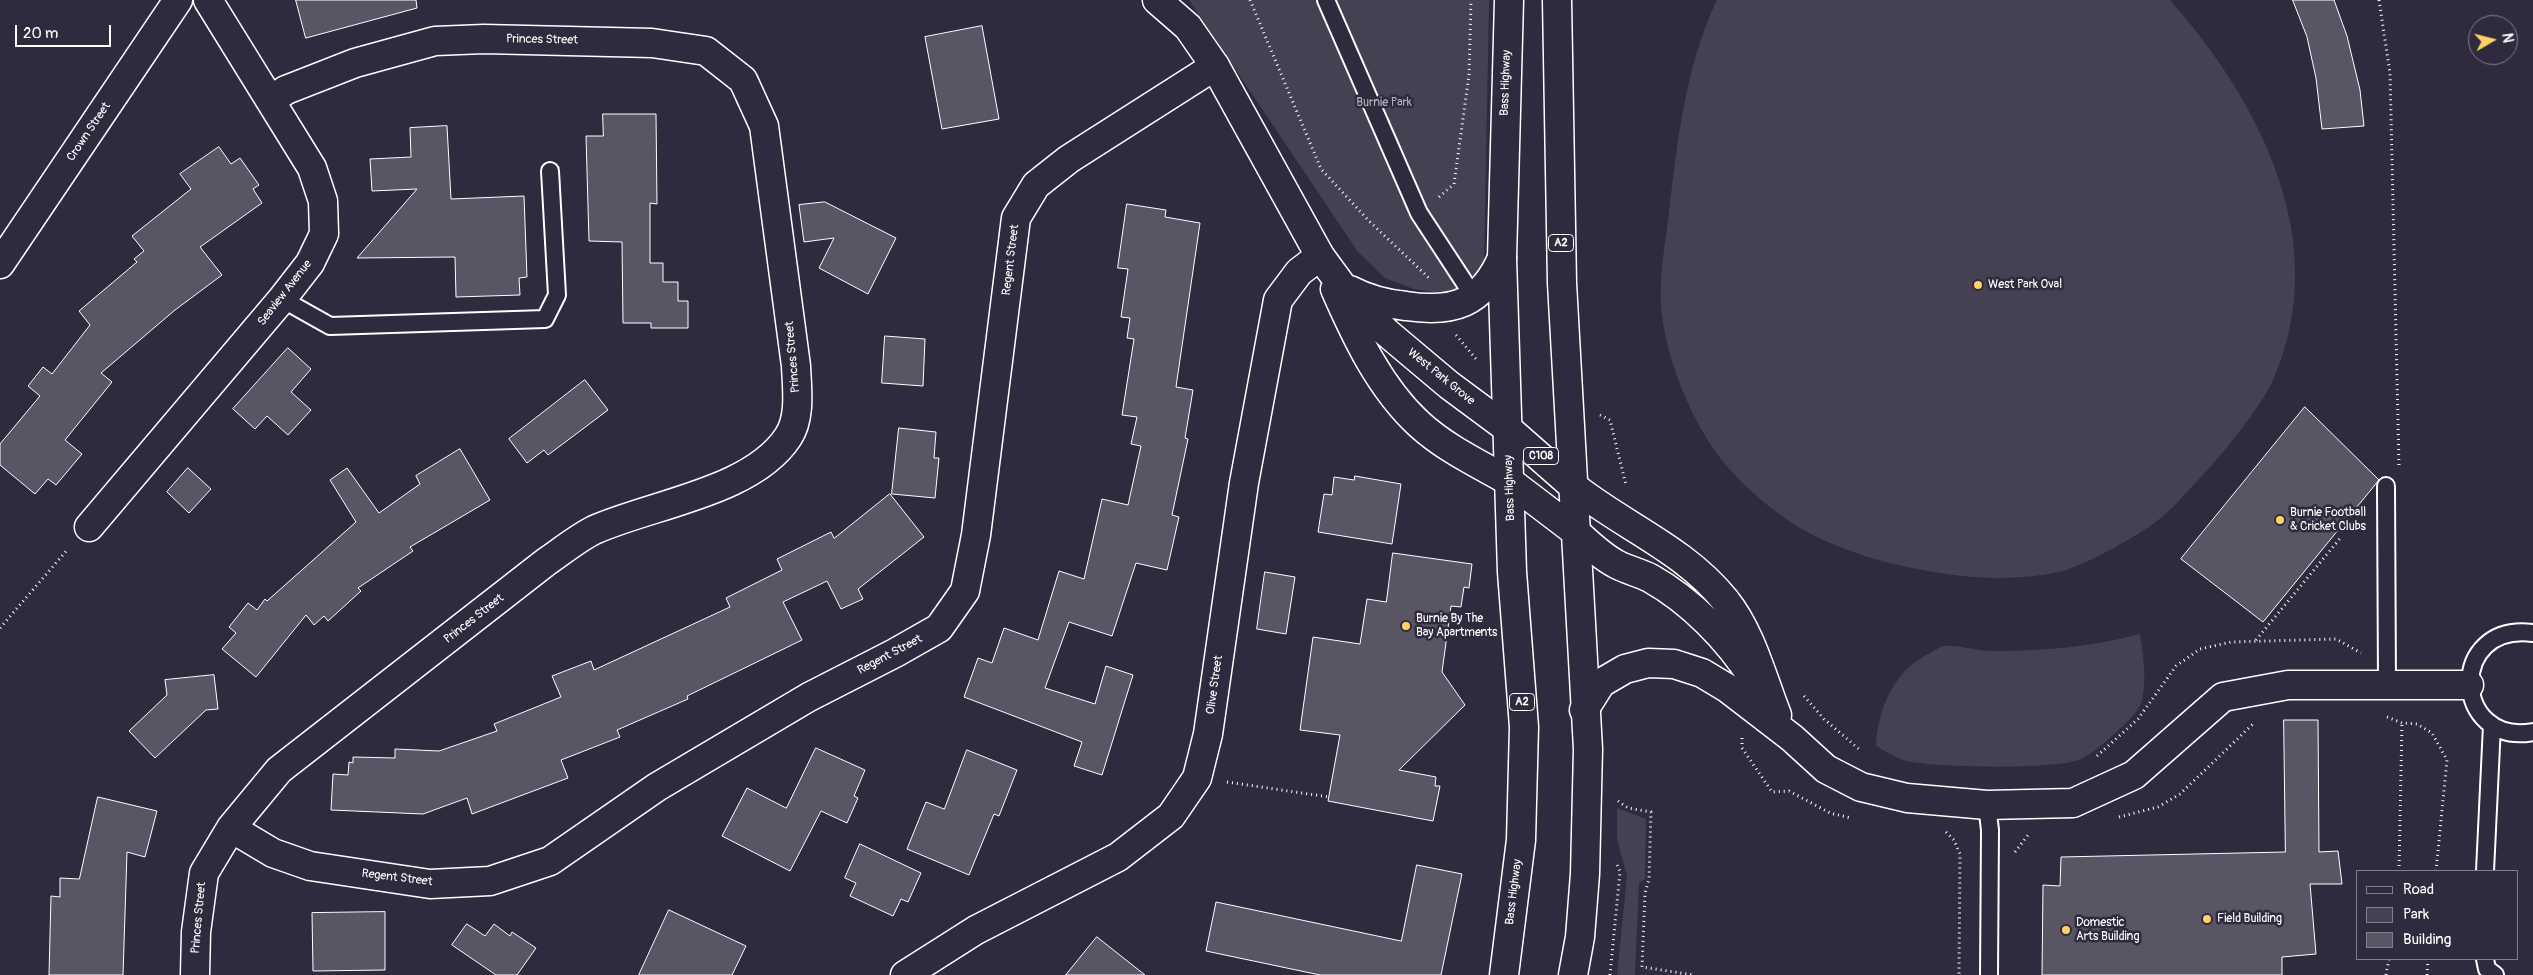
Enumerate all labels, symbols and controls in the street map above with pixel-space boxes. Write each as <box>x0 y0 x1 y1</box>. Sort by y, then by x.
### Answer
scale bar <box>18 15 114 47</box>
north arrow <box>2468 15 2518 65</box>
text: 20 m <box>23 24 58 43</box>
street label: Princes Street <box>506 32 578 48</box>
text: N <box>2498 32 2516 44</box>
street label: Bass Highway <box>1498 50 1514 116</box>
park label: Burnie Park <box>1356 96 1412 110</box>
street label: Crown Street <box>64 100 114 164</box>
street label: Regent Street <box>1000 224 1022 296</box>
road number: A2 <box>1548 234 1574 252</box>
street label: Seaview Avenue <box>255 257 315 329</box>
place label: West Park Oval <box>1988 278 2062 292</box>
marker: West Park Oval <box>1972 279 1984 291</box>
street label: Princes Street <box>783 321 803 393</box>
street label: West Park Grove <box>1404 345 1478 409</box>
road number: C108 <box>1524 448 1558 464</box>
street label: Bass Highway <box>1502 455 1518 521</box>
place label: Burnie Football & Cricket Clubs <box>2290 506 2366 534</box>
marker: Burnie Football & Cricket Clubs <box>2274 514 2286 526</box>
street label: Princes Street <box>441 591 507 647</box>
place label: Burnie By The Bay Apartments <box>1416 612 1497 640</box>
marker: Burnie By The Bay Apartments <box>1400 620 1412 632</box>
street label: Regent Street <box>855 632 925 678</box>
street label: Olive Street <box>1204 655 1226 715</box>
road number: A2 <box>1510 694 1534 710</box>
street label: Bass Highway <box>1503 858 1525 926</box>
street label: Regent Street <box>361 867 433 889</box>
legend <box>2356 870 2518 960</box>
text: Road <box>2403 880 2434 899</box>
street label: Princes Street <box>189 882 209 954</box>
text: Park <box>2403 905 2429 924</box>
place label: Field Building <box>2217 912 2282 926</box>
marker: Field Building <box>2201 913 2213 925</box>
place label: Domestic Arts Building <box>2076 916 2139 944</box>
marker: Domestic Arts Building <box>2060 924 2072 936</box>
text: Building <box>2403 930 2451 949</box>

